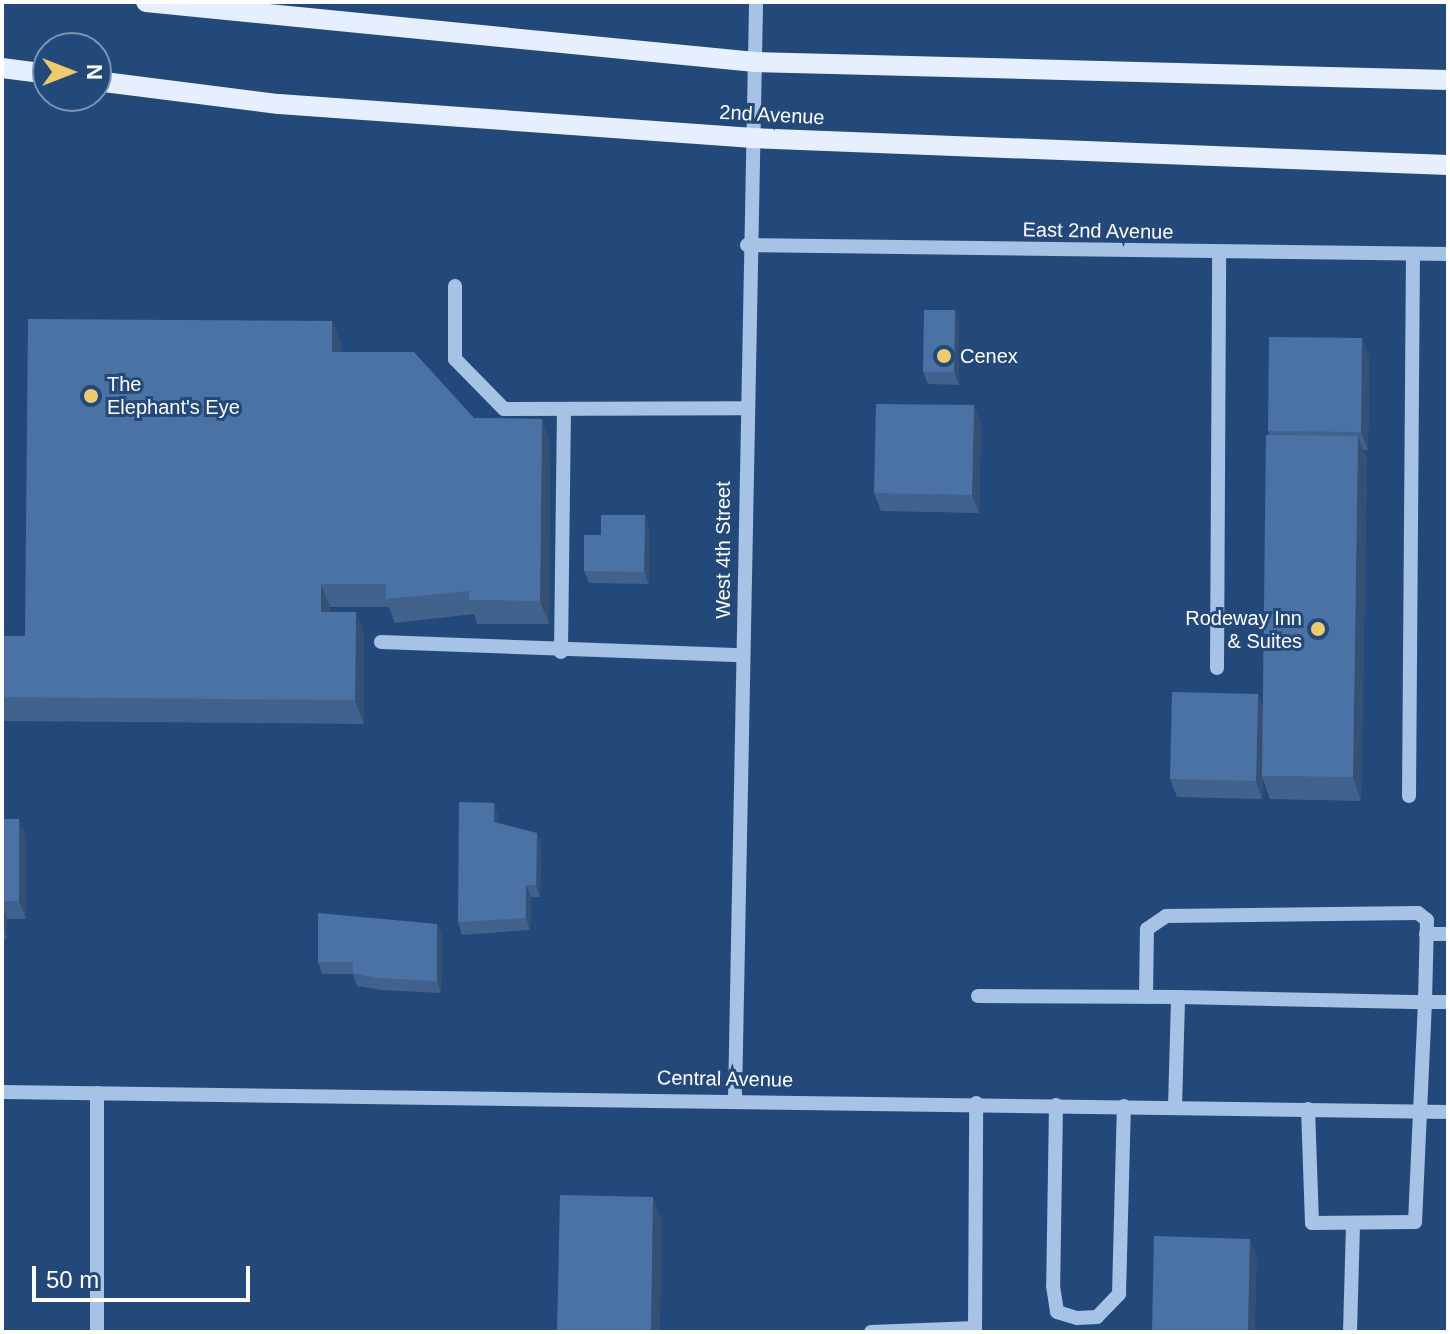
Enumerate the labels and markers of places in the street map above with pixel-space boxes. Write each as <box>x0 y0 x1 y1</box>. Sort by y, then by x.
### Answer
place label: Cenex <box>960 344 1018 368</box>
marker: Cenex <box>935 347 953 365</box>
place label: The Elephant's Eye <box>107 372 240 419</box>
marker: The Elephant's Eye <box>82 387 100 405</box>
place label: Rodeway Inn & Suites <box>1185 606 1302 653</box>
marker: Rodeway Inn & Suites <box>1309 620 1327 638</box>

